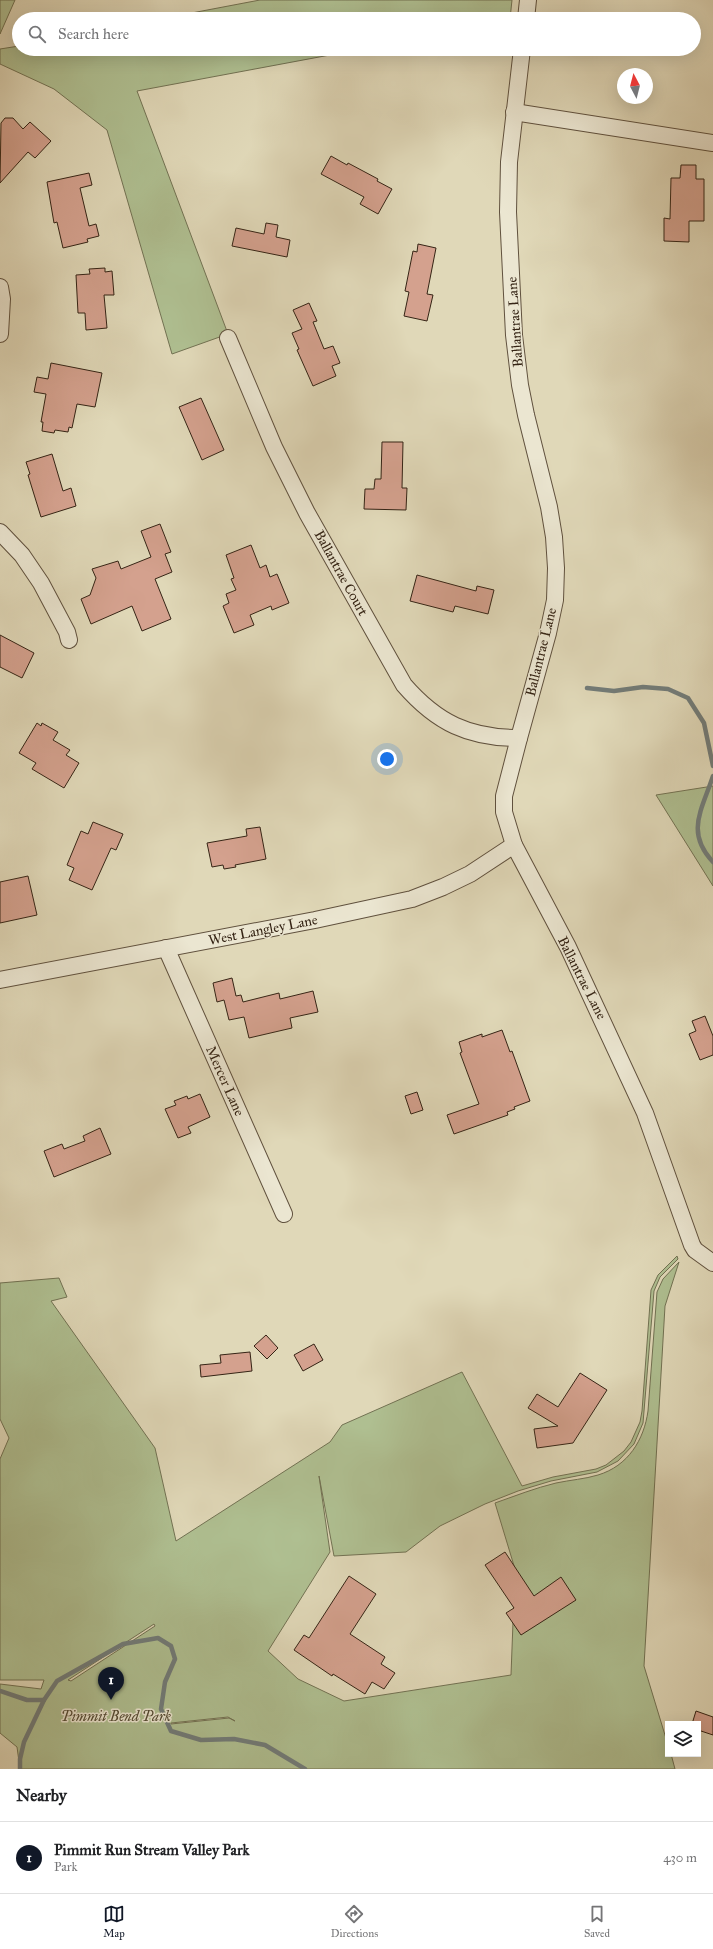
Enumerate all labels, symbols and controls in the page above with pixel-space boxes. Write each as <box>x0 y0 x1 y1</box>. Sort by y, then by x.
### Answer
search box <box>12 12 701 56</box>
icon: search <box>26 23 48 45</box>
text: Search here <box>58 25 129 43</box>
north arrow <box>617 68 653 104</box>
street label: Ballantrae Lane <box>503 276 527 368</box>
street label: Ballantrae Court <box>310 527 372 619</box>
street label: Ballantrae Lane <box>522 606 560 698</box>
your location <box>377 749 397 769</box>
street label: West Langley Lane <box>207 911 319 949</box>
street label: Ballantrae Lane <box>554 934 610 1022</box>
street label: Mercer Lane <box>202 1043 248 1119</box>
pin: 1 <box>98 1667 124 1700</box>
park label: Pimmit Bend Park <box>61 1708 172 1725</box>
map controls <box>665 1721 701 1757</box>
button: layers <box>665 1721 701 1757</box>
text: Nearby <box>16 1785 67 1806</box>
text: Pimmit Run Stream Valley Park <box>54 1841 249 1859</box>
text: 1 <box>26 1850 32 1866</box>
text: 430 m <box>663 1850 697 1866</box>
text: Park <box>54 1859 78 1875</box>
tab: Map <box>103 1903 125 1940</box>
tab: Directions <box>331 1903 378 1940</box>
tab: Saved <box>584 1903 610 1940</box>

